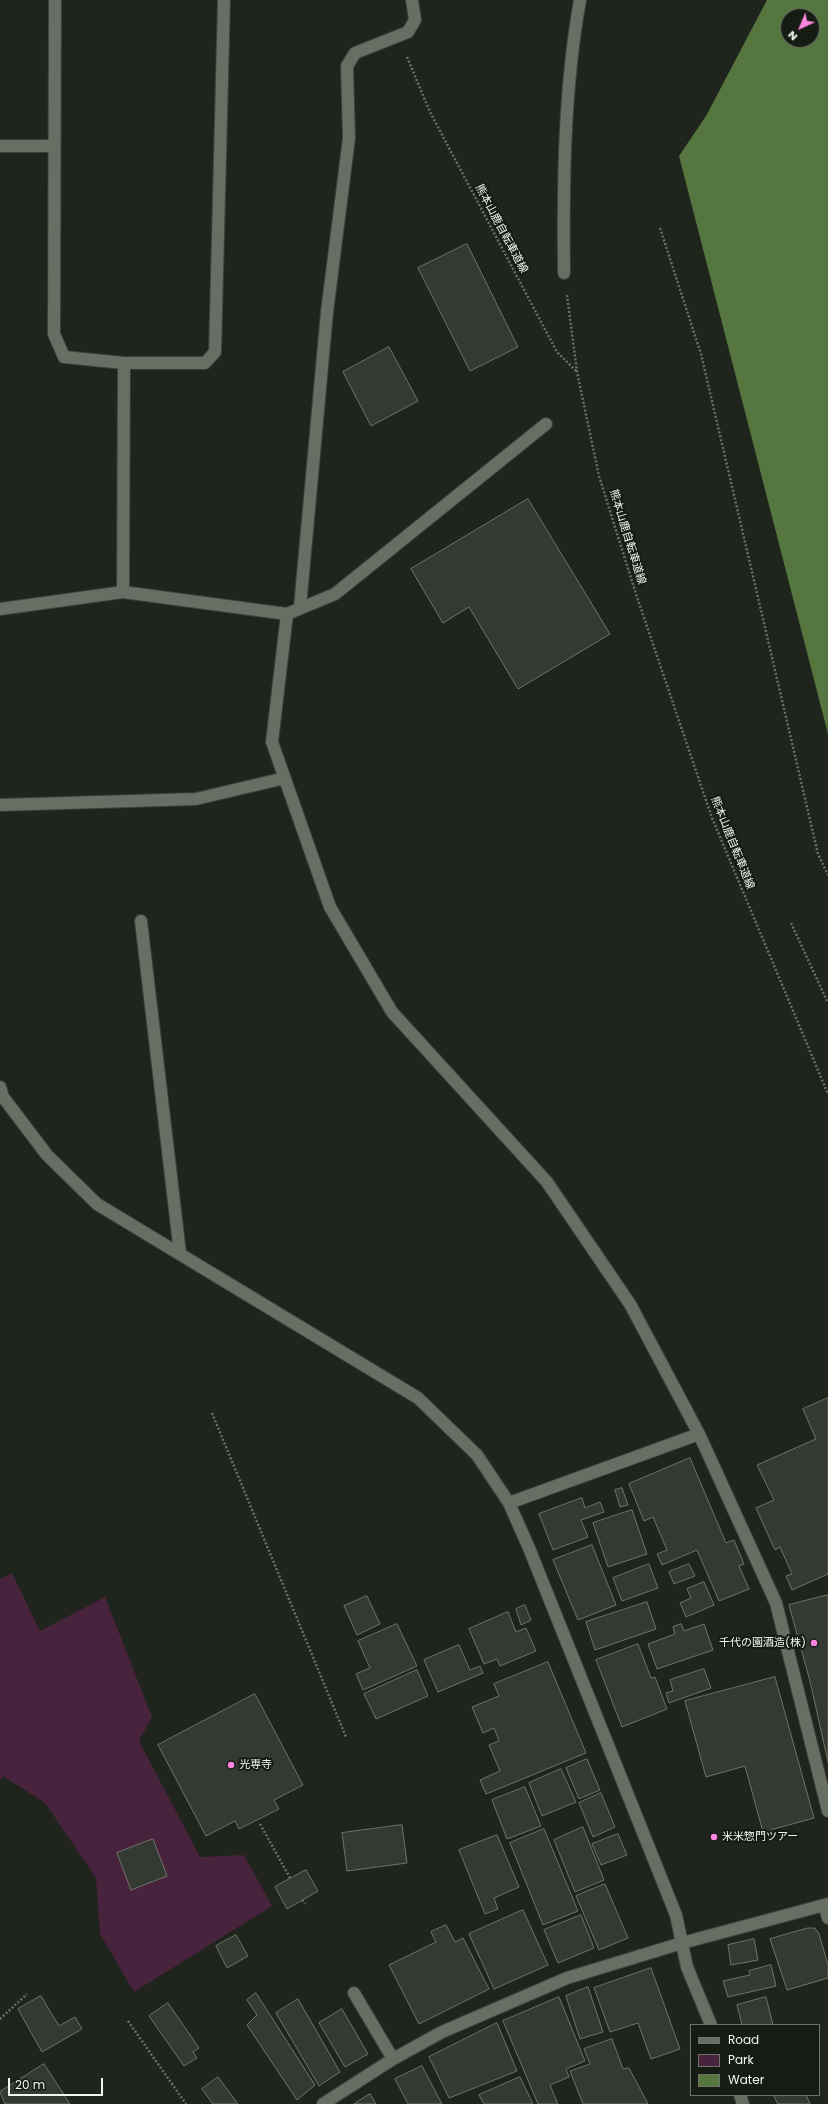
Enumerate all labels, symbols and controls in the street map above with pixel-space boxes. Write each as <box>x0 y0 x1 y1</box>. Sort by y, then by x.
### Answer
north arrow <box>780 8 820 48</box>
text: N <box>784 27 801 45</box>
street label: 熊本山鹿自転車道線 <box>472 182 530 276</box>
street label: 熊本山鹿自転車道線 <box>606 488 648 586</box>
street label: 熊本山鹿自転車道線 <box>707 795 757 891</box>
place label: 千代の園酒造(株) <box>719 1636 806 1650</box>
marker: 千代の園酒造(株) <box>809 1638 819 1648</box>
place label: 光専寺 <box>239 1758 272 1772</box>
marker: 光専寺 <box>226 1760 236 1770</box>
place label: 米米惣門ツアー <box>722 1830 798 1844</box>
marker: 米米惣門ツアー <box>709 1832 719 1842</box>
legend <box>690 2024 820 2096</box>
text: Road <box>728 2031 759 2048</box>
text: Park <box>728 2051 754 2068</box>
scale bar <box>10 2070 105 2096</box>
text: Water <box>728 2071 764 2088</box>
text: 20 m <box>15 2076 45 2093</box>

